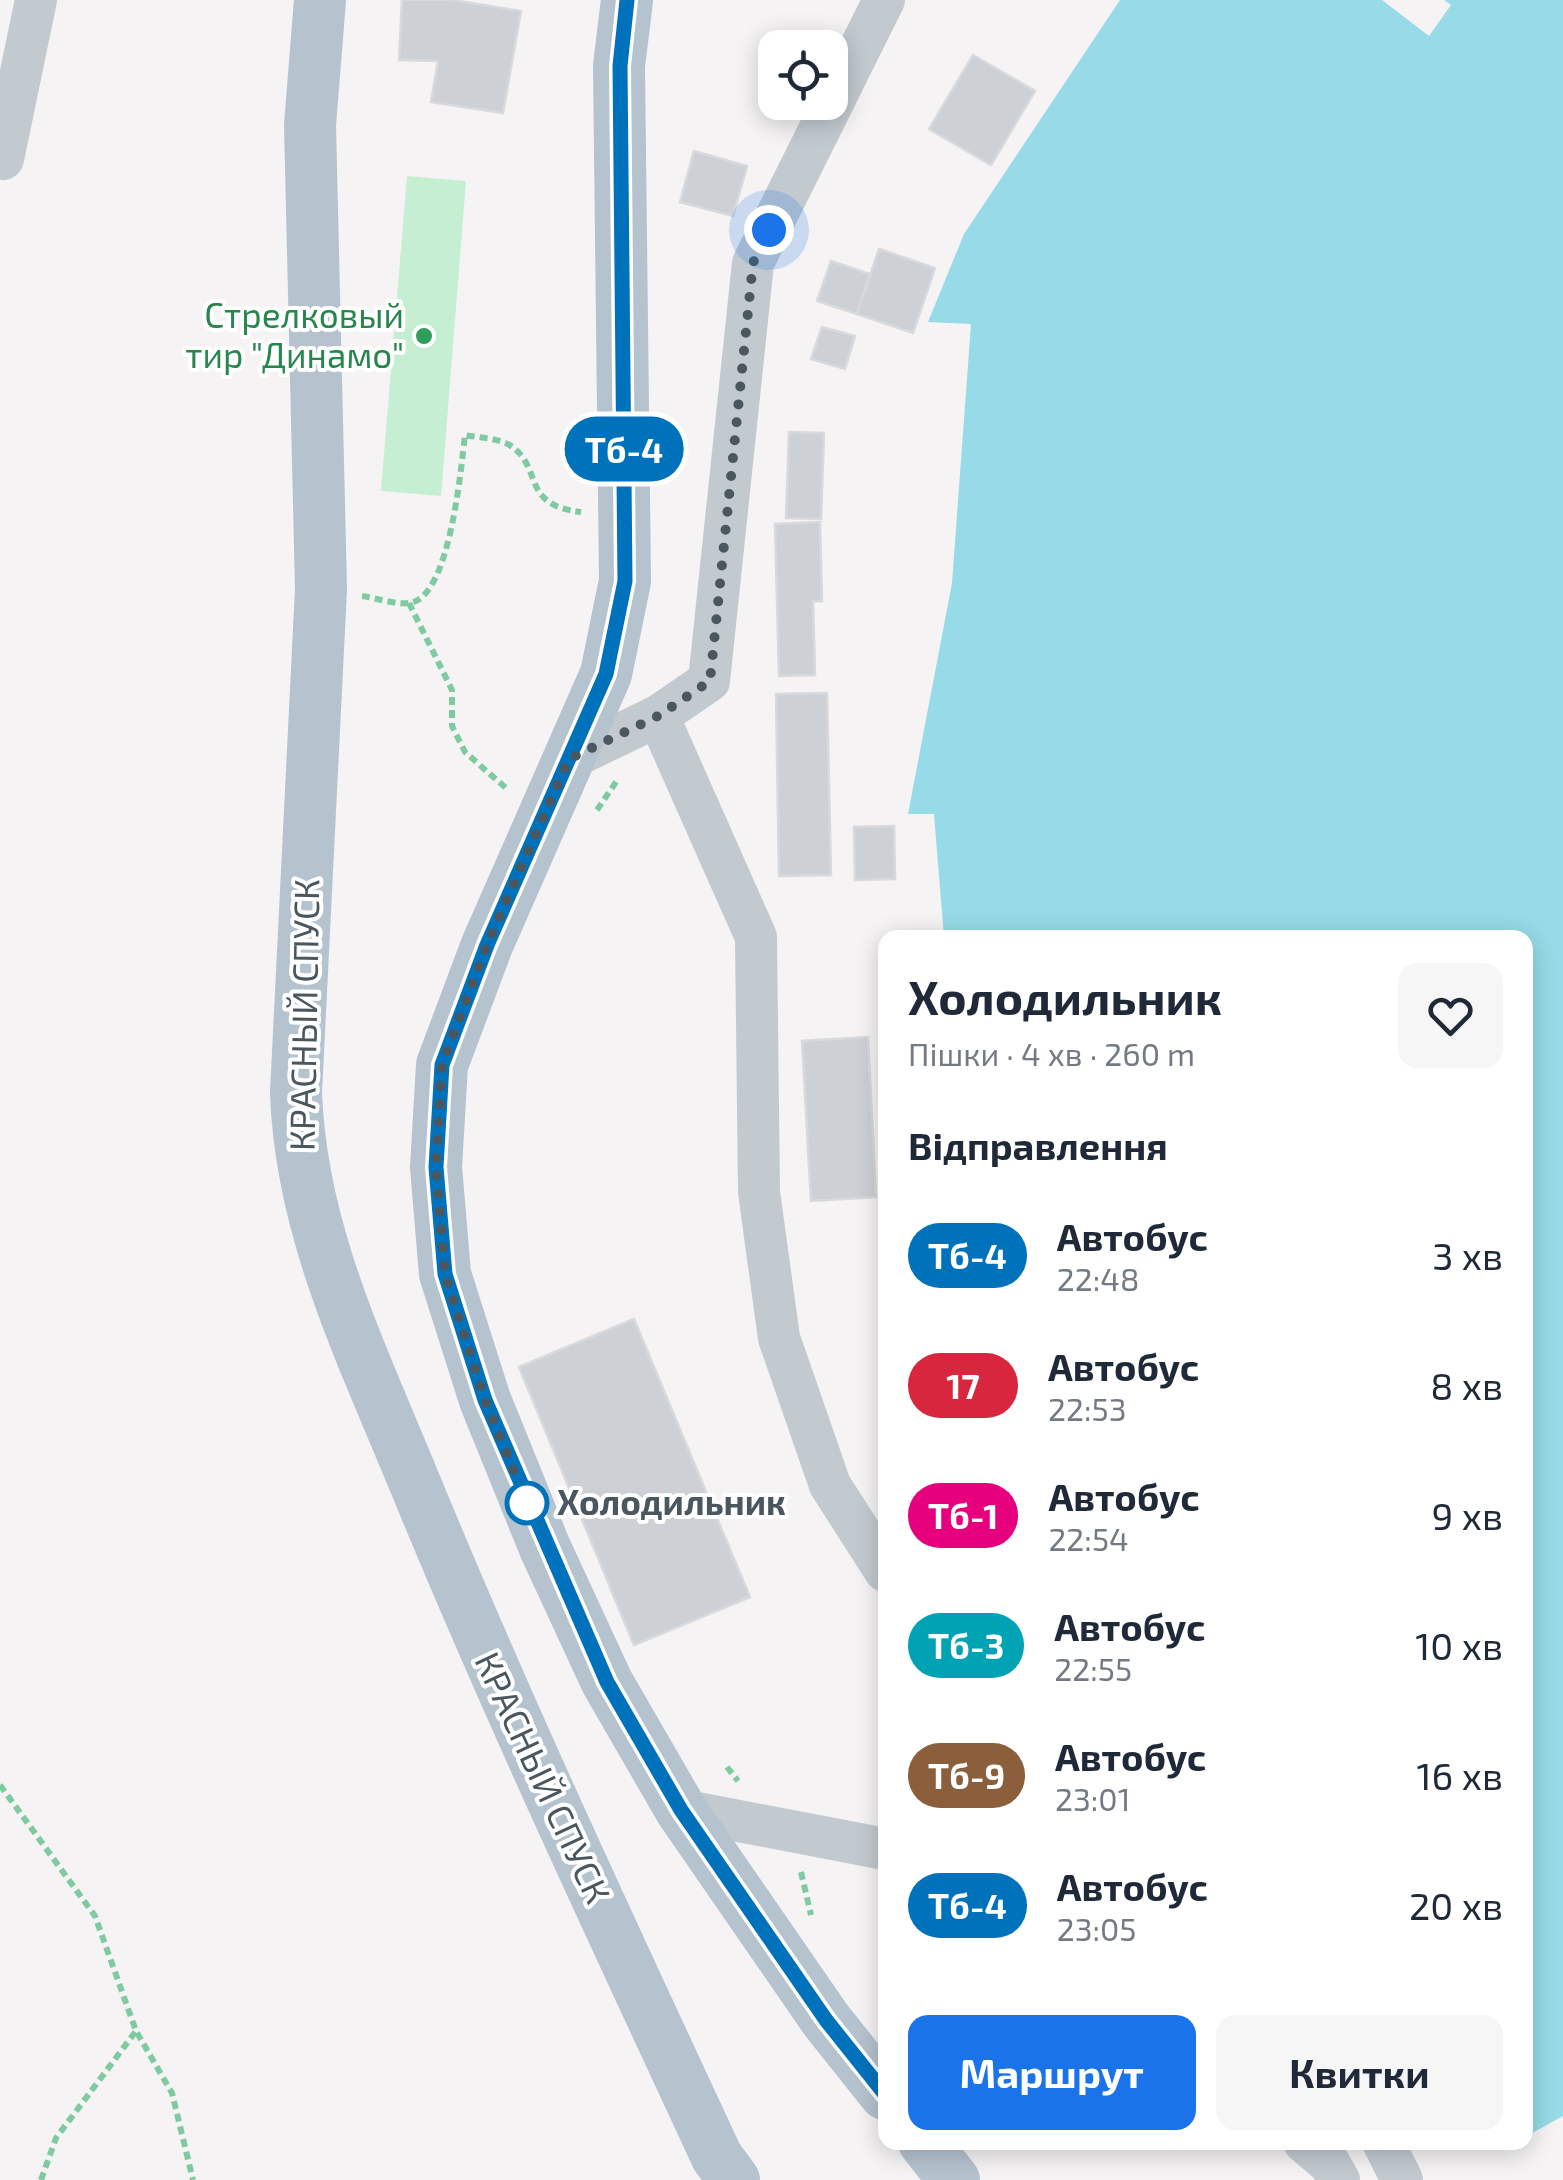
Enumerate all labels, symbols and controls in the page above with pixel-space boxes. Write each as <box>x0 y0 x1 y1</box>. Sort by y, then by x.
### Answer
map controls <box>758 30 848 120</box>
button: locate <box>758 30 848 120</box>
your location <box>744 205 794 255</box>
place label: Стрелковый тир "Динамо" <box>185 293 404 375</box>
marker: Стрелковый тир "Динамо" <box>413 325 435 347</box>
line badge: Тб-4 <box>554 416 694 482</box>
text: Тб-4 <box>585 428 663 470</box>
street label: КРАСНЫЙ СПУСК <box>280 879 326 1151</box>
button: heart <box>1398 963 1503 1068</box>
text: Холодильник <box>908 967 1222 1025</box>
text: Пішки · 4 хв · 260 m <box>908 1034 1195 1072</box>
text: Відправлення <box>908 1122 1168 1168</box>
text: Автобус <box>1057 1213 1208 1259</box>
text: 3 хв <box>1432 1232 1503 1278</box>
text: Тб-4 <box>928 1234 1007 1276</box>
text: 22:48 <box>1057 1259 1139 1297</box>
text: Автобус <box>1048 1343 1199 1389</box>
text: 8 хв <box>1430 1362 1503 1408</box>
text: 17 <box>946 1364 980 1406</box>
text: 22:53 <box>1048 1389 1126 1427</box>
text: Автобус <box>1048 1473 1200 1519</box>
place label: Холодильник <box>557 1480 786 1522</box>
marker: Холодильник <box>506 1482 548 1524</box>
text: 9 хв <box>1432 1492 1503 1538</box>
text: Тб-1 <box>928 1494 998 1536</box>
text: 22:54 <box>1048 1519 1129 1557</box>
text: Автобус <box>1054 1603 1205 1649</box>
text: 10 хв <box>1415 1622 1503 1668</box>
text: Тб-3 <box>928 1624 1004 1666</box>
street label: КРАСНЫЙ СПУСК <box>467 1645 620 1909</box>
text: 22:55 <box>1054 1649 1132 1687</box>
text: Автобус <box>1055 1733 1206 1779</box>
text: 16 хв <box>1416 1752 1503 1798</box>
text: Тб-9 <box>928 1754 1005 1796</box>
text: 23:01 <box>1055 1779 1130 1817</box>
text: Автобус <box>1057 1863 1208 1909</box>
text: 20 хв <box>1409 1882 1503 1928</box>
text: Тб-4 <box>928 1884 1007 1926</box>
text: 23:05 <box>1057 1909 1136 1947</box>
button: Маршрут <box>908 2015 1196 2130</box>
button: Квитки <box>1216 2015 1503 2130</box>

